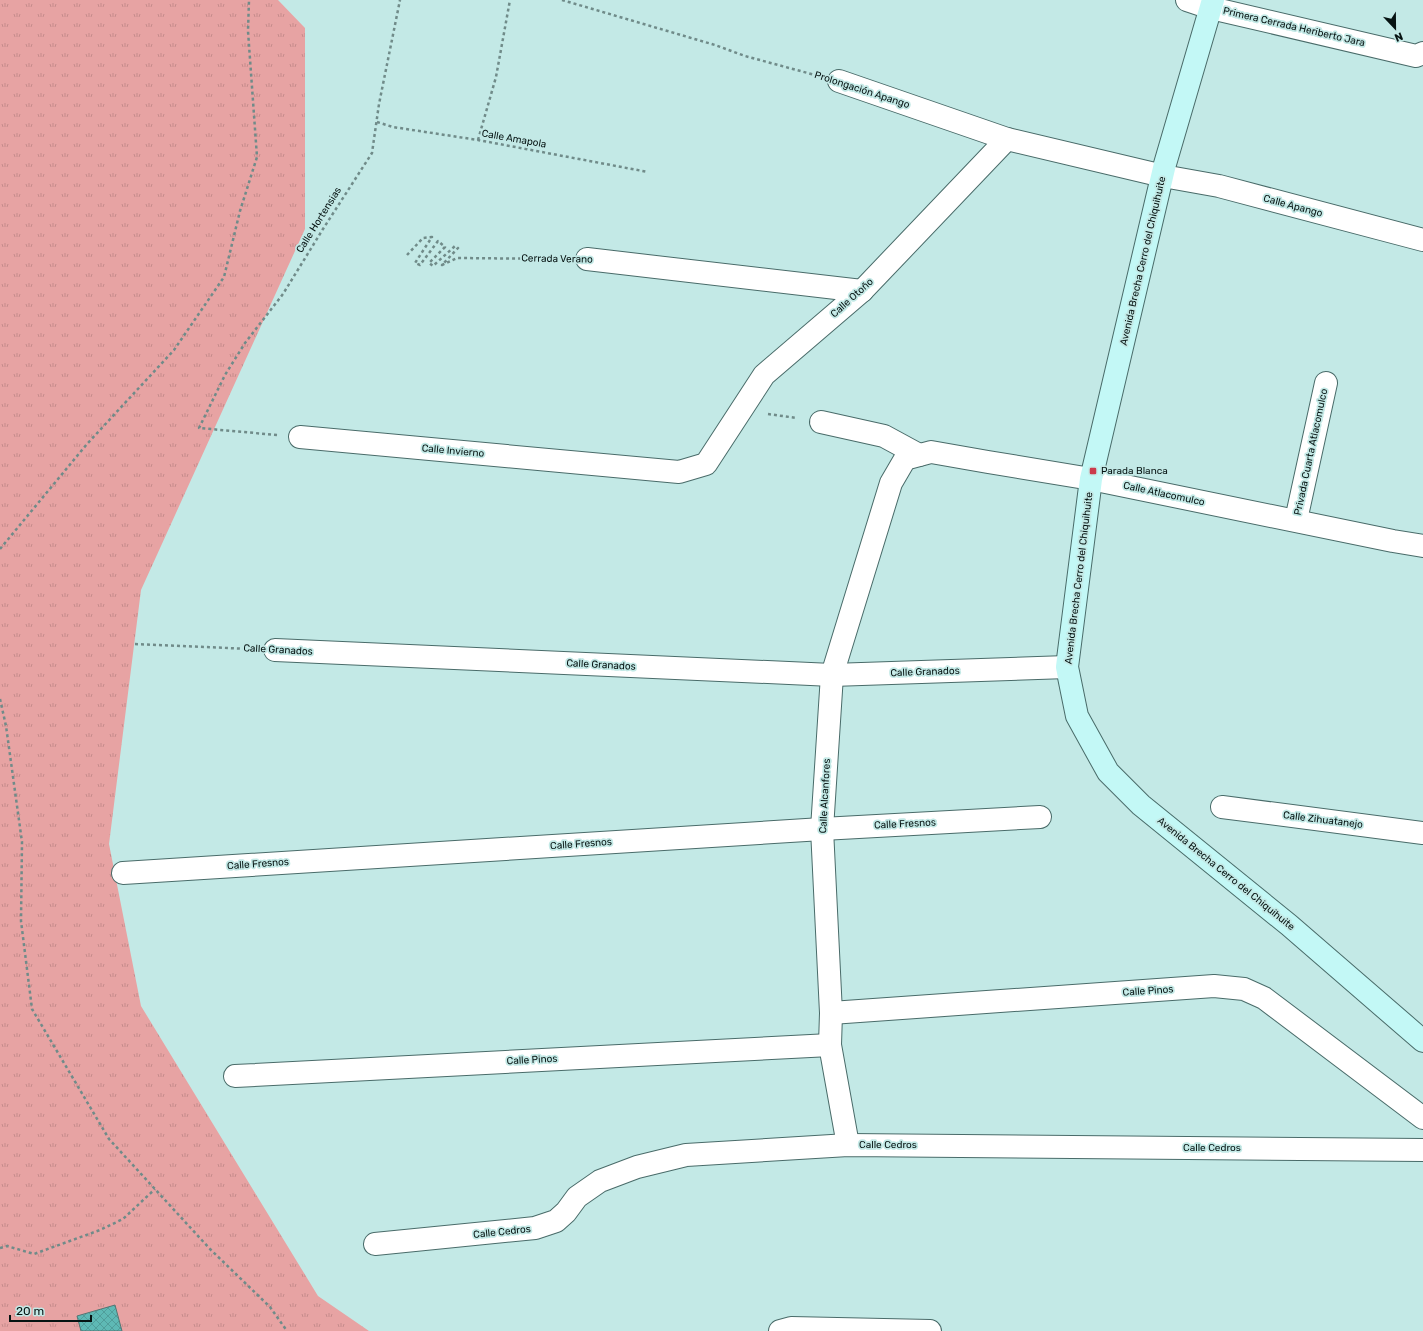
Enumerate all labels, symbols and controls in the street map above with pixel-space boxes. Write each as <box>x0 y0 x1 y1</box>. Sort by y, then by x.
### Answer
street label: Primera Cerrada Heriberto Jara <box>1222 5 1366 49</box>
north arrow <box>1375 8 1415 48</box>
text: N <box>1392 29 1405 44</box>
street label: Prolongación Apango <box>813 69 911 111</box>
street label: Calle Amapola <box>481 127 547 151</box>
street label: Avenida Brecha Cerro del Chiquihuite <box>1118 175 1168 347</box>
street label: Calle Hortensias <box>294 185 344 255</box>
street label: Calle Apango <box>1262 192 1324 220</box>
street label: Cerrada Verano <box>521 252 593 266</box>
street label: Calle Otoño <box>828 276 876 320</box>
street label: Privada Cuarta Atlacomulco <box>1292 387 1330 516</box>
street label: Calle Invierno <box>421 442 485 460</box>
place label: Parada Blanca <box>1101 465 1168 477</box>
marker: Parada Blanca <box>1088 466 1098 476</box>
street label: Calle Atlacomulco <box>1122 480 1206 509</box>
street label: Avenida Brecha Cerro del Chiquihuite <box>1062 491 1096 665</box>
street label: Calle Granados <box>243 642 313 658</box>
street label: Calle Granados <box>566 657 636 673</box>
street label: Calle Granados <box>890 665 960 679</box>
street label: Calle Alcanfores <box>817 758 833 834</box>
street label: Calle Zihuatanejo <box>1282 809 1364 831</box>
street label: Avenida Brecha Cerro del Chiquihuite <box>1155 815 1297 933</box>
street label: Calle Fresnos <box>874 816 936 832</box>
street label: Calle Fresnos <box>550 836 612 852</box>
street label: Calle Fresnos <box>227 856 289 872</box>
street label: Calle Pinos <box>1122 983 1174 999</box>
street label: Calle Pinos <box>506 1053 558 1067</box>
street label: Calle Cedros <box>859 1139 917 1151</box>
street label: Calle Cedros <box>1183 1142 1241 1154</box>
street label: Calle Cedros <box>473 1223 531 1241</box>
scale bar <box>10 1297 91 1323</box>
text: 20 m <box>16 1304 44 1318</box>

